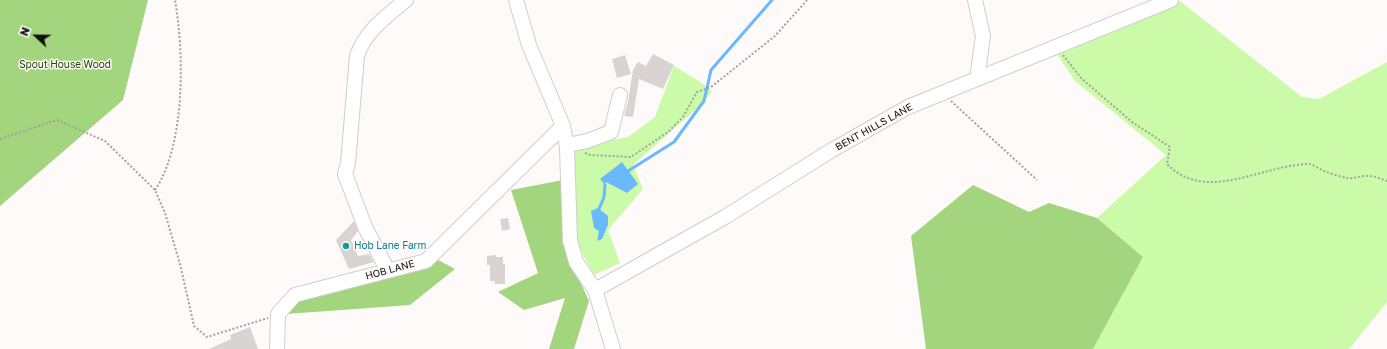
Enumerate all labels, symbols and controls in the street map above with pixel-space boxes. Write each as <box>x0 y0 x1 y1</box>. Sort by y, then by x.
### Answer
north arrow <box>16 16 56 56</box>
text: N <box>17 25 32 38</box>
park label: Spout House Wood <box>19 59 111 71</box>
street label: BENT HILLS LANE <box>833 101 915 153</box>
place label: Hob Lane Farm <box>354 240 426 252</box>
marker: Hob Lane Farm <box>341 241 351 251</box>
street label: HOB LANE <box>364 258 416 282</box>

